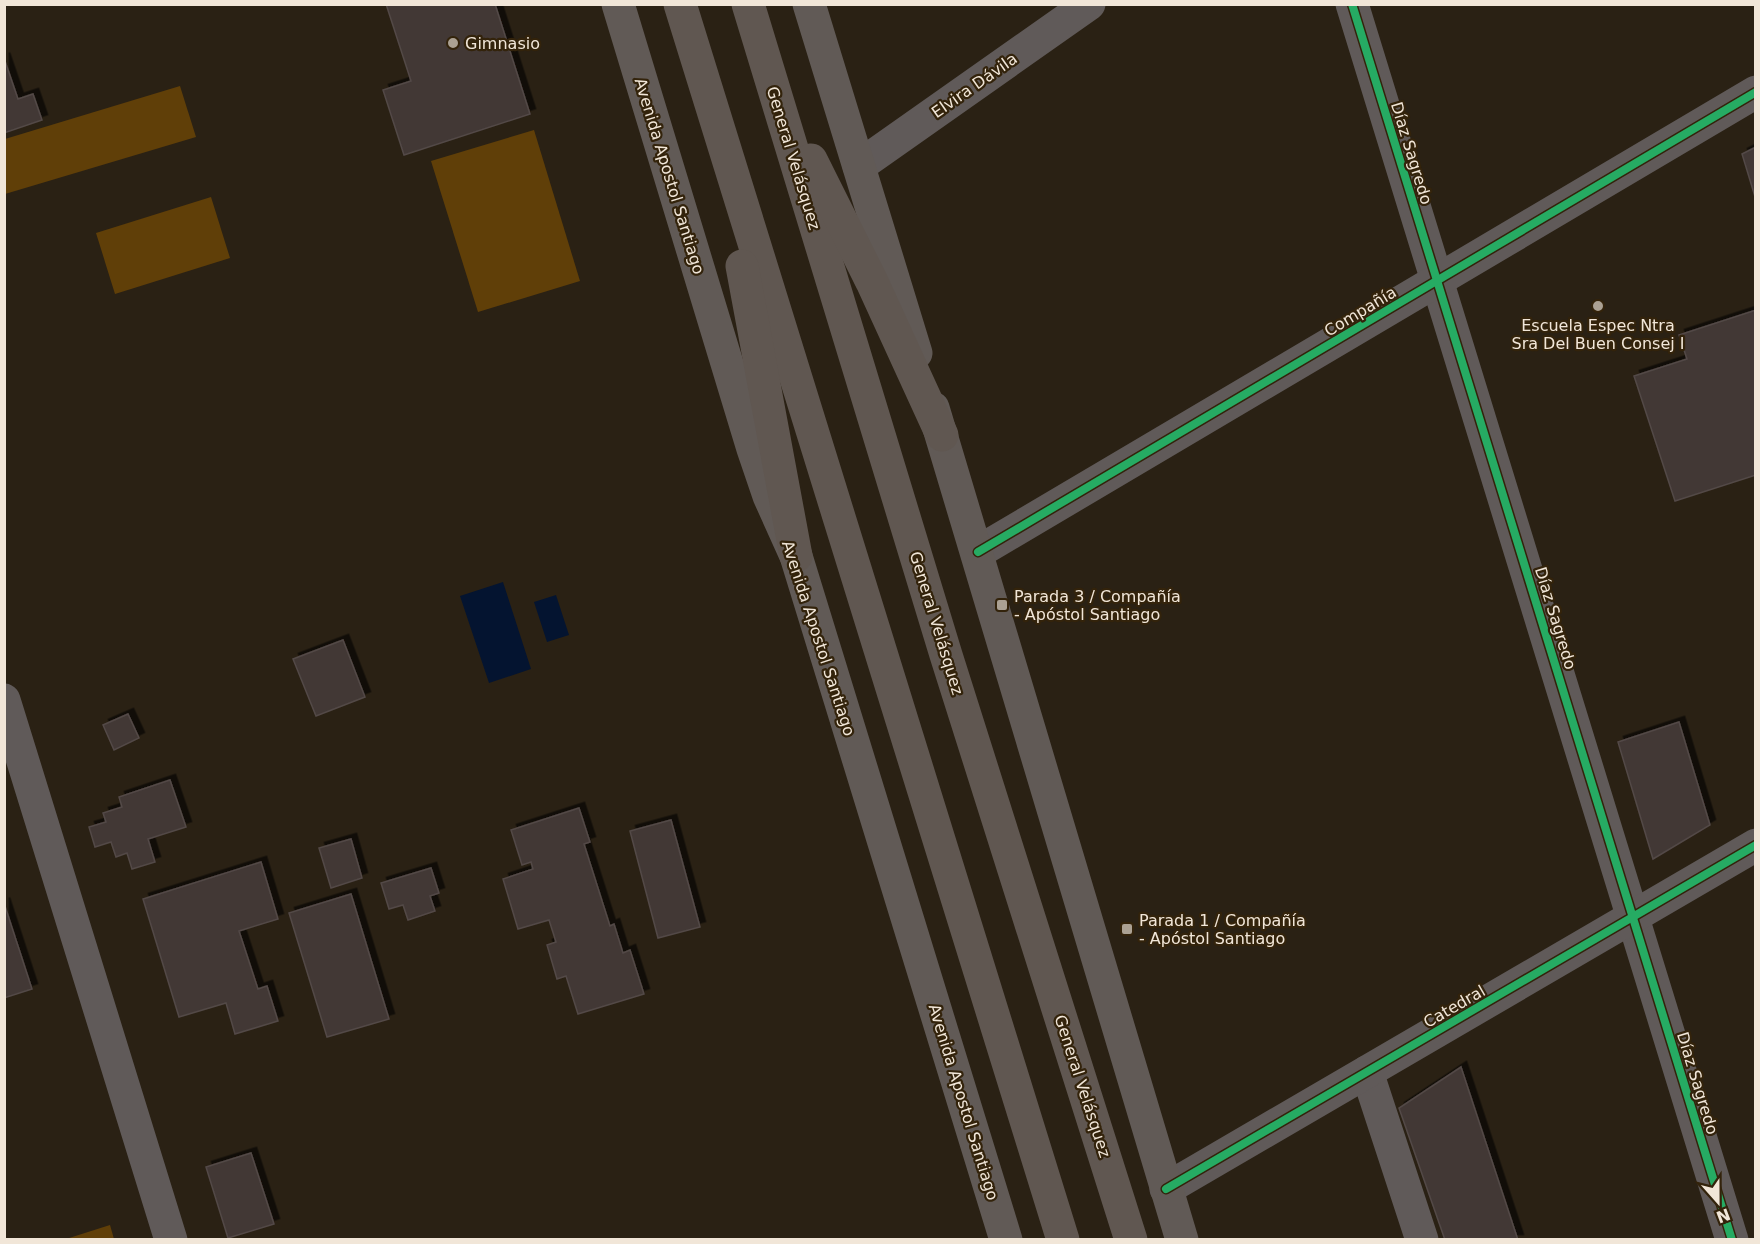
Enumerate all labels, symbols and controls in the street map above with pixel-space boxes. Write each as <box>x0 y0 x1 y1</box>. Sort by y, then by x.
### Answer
place label: Gimnasio <box>465 34 540 53</box>
marker: Gimnasio <box>446 36 460 50</box>
street label: Elvira Dávila <box>928 49 1021 122</box>
street label: Avenida Apostol Santiago <box>631 76 708 277</box>
street label: General Velásquez <box>763 84 824 232</box>
street label: Díaz Sagredo <box>1387 100 1436 207</box>
street label: Compañía <box>1321 282 1400 340</box>
marker: Escuela Espec Ntra Sra Del Buen Consej I <box>1591 299 1605 313</box>
place label: Escuela Espec Ntra Sra Del Buen Consej I <box>1511 316 1685 353</box>
street label: Avenida Apostol Santiago <box>778 538 859 738</box>
street label: General Velásquez <box>906 549 967 697</box>
street label: Díaz Sagredo <box>1531 565 1580 672</box>
place label: Parada 3 / Compañía - Apóstol Santiago <box>1014 587 1181 624</box>
marker: Parada 3 / Compañía - Apóstol Santiago <box>995 598 1009 612</box>
place label: Parada 1 / Compañía - Apóstol Santiago <box>1139 911 1306 948</box>
marker: Parada 1 / Compañía - Apóstol Santiago <box>1120 922 1134 936</box>
street label: Catedral <box>1420 981 1488 1032</box>
street label: Avenida Apostol Santiago <box>925 1002 1002 1203</box>
street label: General Velásquez <box>1050 1012 1115 1160</box>
street label: Díaz Sagredo <box>1673 1030 1722 1137</box>
north arrow <box>1688 1172 1748 1232</box>
text: N <box>1714 1204 1733 1227</box>

